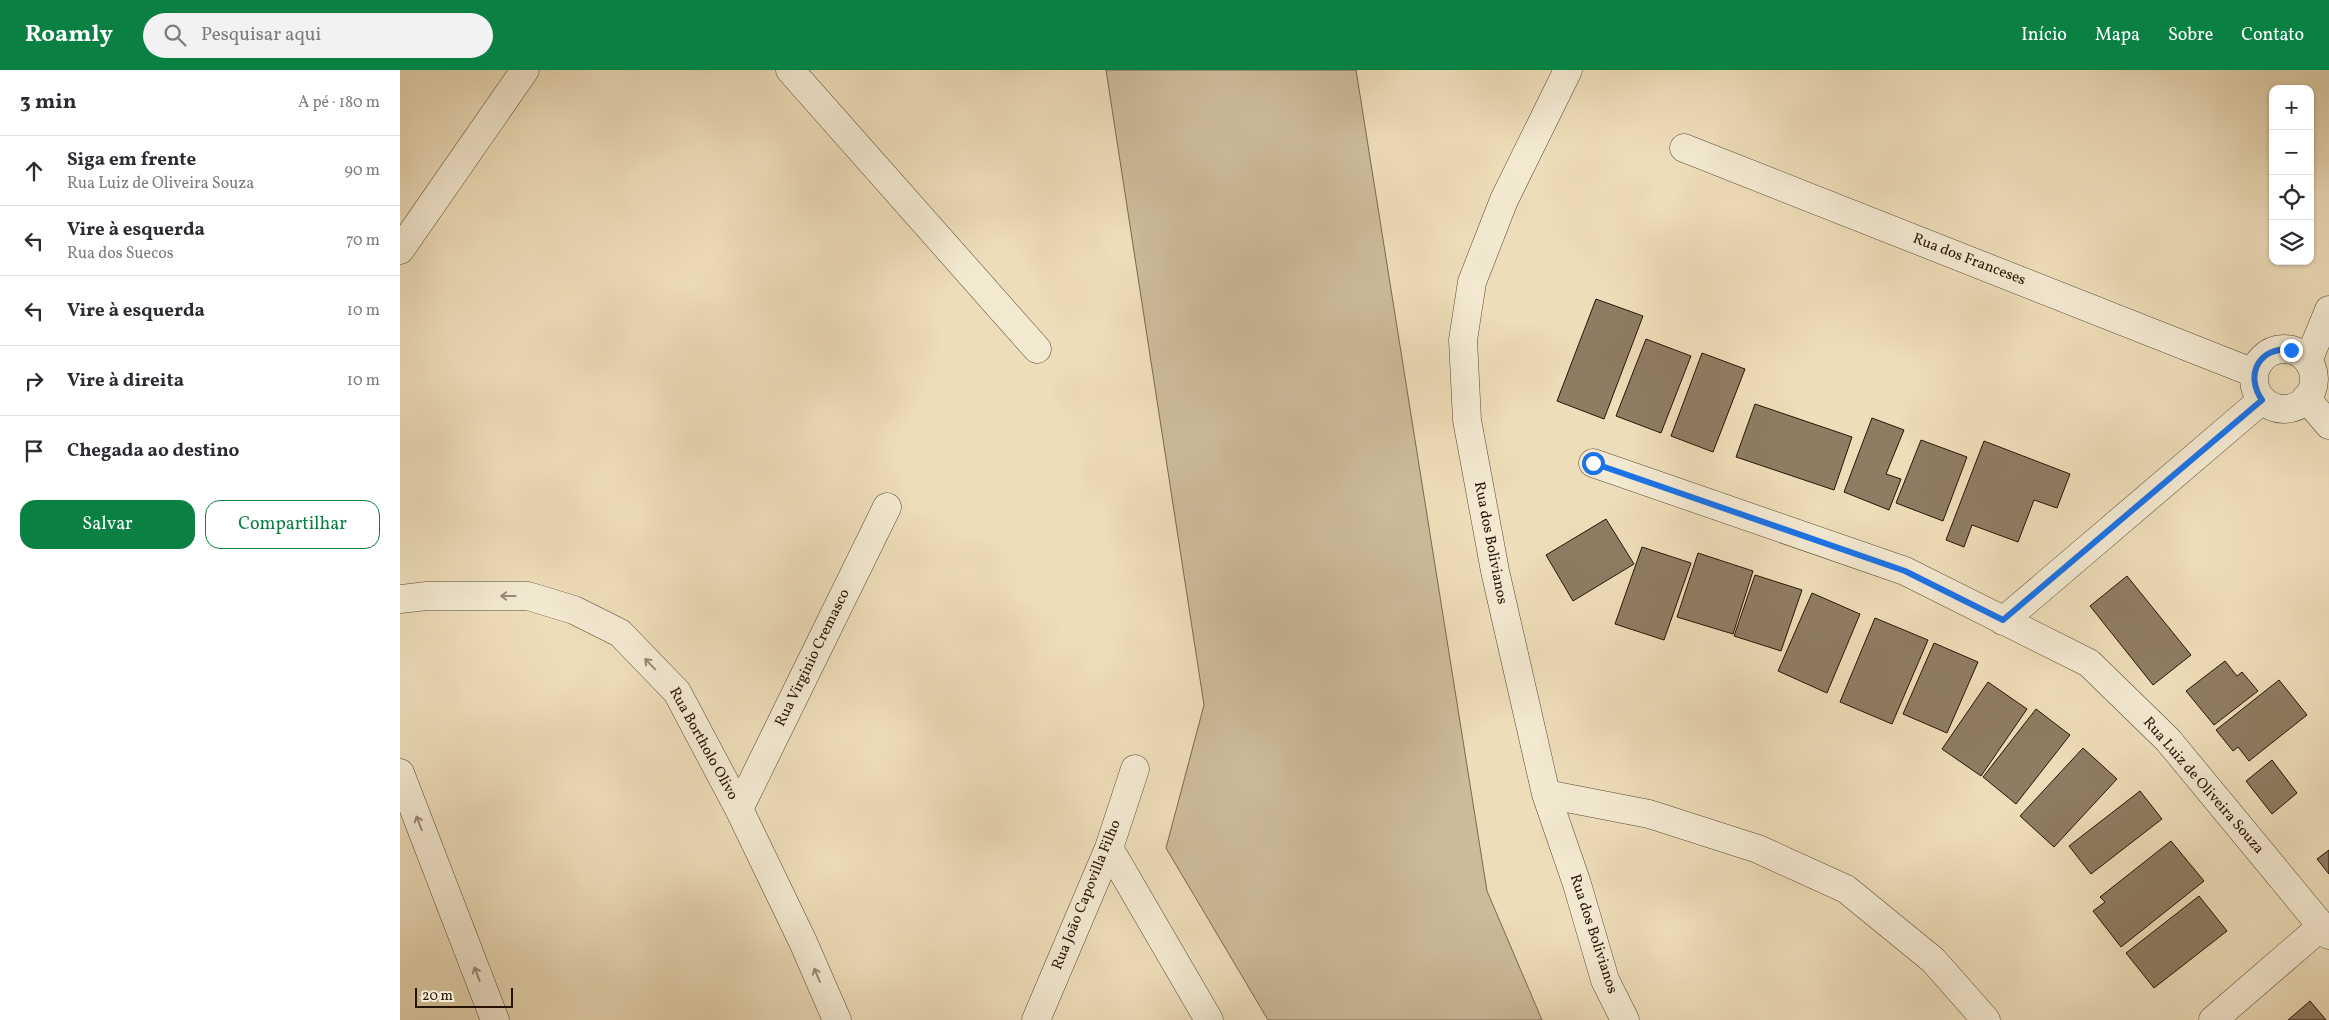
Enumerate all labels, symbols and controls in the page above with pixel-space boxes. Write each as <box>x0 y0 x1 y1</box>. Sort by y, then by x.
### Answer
search box <box>143 13 493 58</box>
text: Roamly <box>25 18 113 52</box>
icon: search <box>161 21 189 49</box>
text: Pesquisar aqui <box>201 22 321 48</box>
text: Início <box>2021 23 2067 48</box>
text: Mapa <box>2095 23 2140 48</box>
text: Sobre <box>2168 23 2213 48</box>
text: Contato <box>2241 23 2304 48</box>
map controls <box>2269 85 2314 265</box>
button: + <box>2269 85 2314 130</box>
text: 3 min <box>20 88 76 117</box>
text: A pé · 180 m <box>298 92 380 114</box>
button: − <box>2269 130 2314 175</box>
text: Siga em frente <box>67 147 196 173</box>
icon: ahead <box>20 157 48 185</box>
text: 90 m <box>344 160 380 182</box>
text: Rua Luiz de Oliveira Souza <box>67 173 254 195</box>
button: locate <box>2269 175 2314 220</box>
text: Vire à esquerda <box>67 217 205 243</box>
button: layers <box>2269 220 2314 265</box>
icon: left <box>20 227 48 255</box>
street label: Rua dos Franceses <box>1909 229 2029 291</box>
text: 70 m <box>346 230 380 252</box>
text: Rua dos Suecos <box>67 243 174 265</box>
icon: left <box>20 297 48 325</box>
text: Vire à esquerda <box>67 298 205 324</box>
text: 10 m <box>347 300 380 322</box>
route end <box>2280 339 2303 362</box>
icon: right <box>20 367 48 395</box>
text: Vire à direita <box>67 368 184 394</box>
text: 10 m <box>347 370 380 392</box>
icon: arrive <box>20 437 48 465</box>
text: Chegada ao destino <box>67 438 239 464</box>
route start <box>1582 452 1605 475</box>
street label: Rua dos Bolivianos <box>1468 480 1512 606</box>
button: Salvar <box>20 500 195 549</box>
button: Compartilhar <box>205 500 380 549</box>
street label: Rua Virginio Cremasco <box>771 586 855 730</box>
one-way arrow <box>501 591 517 601</box>
one-way arrow <box>644 658 656 670</box>
street label: Rua Bortholo Olivo <box>663 684 743 804</box>
street label: Rua Luiz de Oliveira Souza <box>2138 713 2268 859</box>
one-way arrow <box>414 816 423 831</box>
street label: Rua João Capovilla Filho <box>1047 817 1127 973</box>
street label: Rua dos Bolivianos <box>1564 872 1622 996</box>
one-way arrow <box>472 967 481 983</box>
one-way arrow <box>812 968 822 983</box>
scale bar <box>415 985 512 1008</box>
text: 20 m <box>422 987 453 1006</box>

